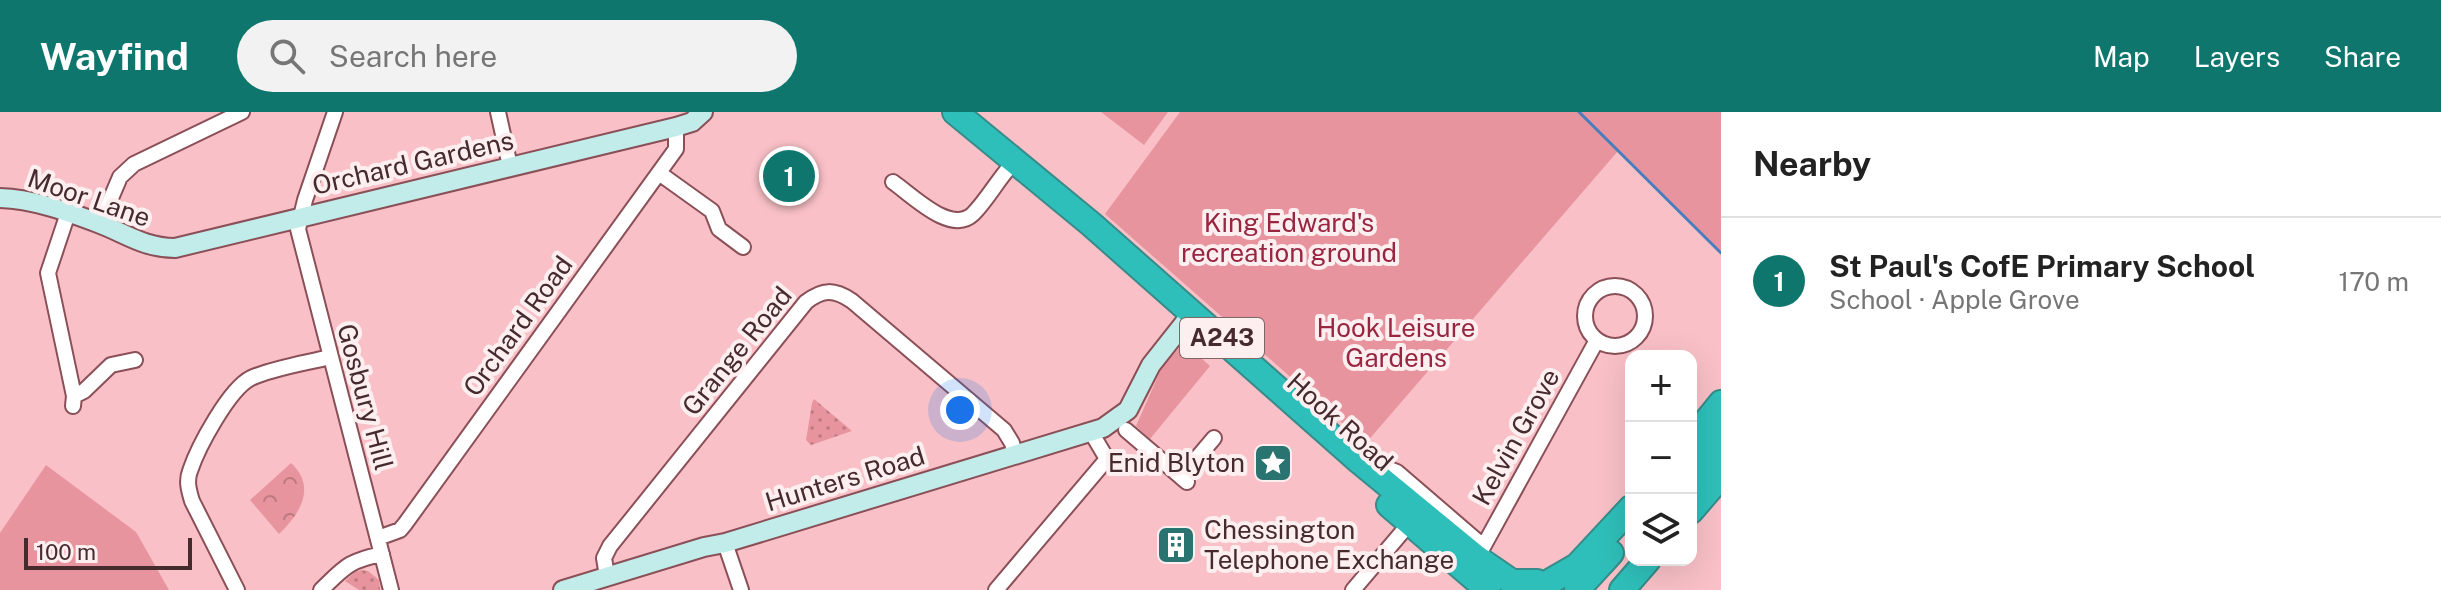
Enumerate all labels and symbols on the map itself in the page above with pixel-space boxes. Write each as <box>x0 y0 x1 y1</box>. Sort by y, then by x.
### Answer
street label: Orchard Gardens <box>309 124 517 201</box>
pin: 1 <box>763 146 815 206</box>
street label: Moor Lane <box>24 162 154 233</box>
park label: King Edward's recreation ground <box>1181 207 1397 268</box>
street label: Orchard Road <box>456 250 579 402</box>
street label: Grange Road <box>675 280 798 421</box>
park label: Hook Leisure Gardens <box>1317 312 1475 373</box>
road number: A243 <box>1180 318 1264 358</box>
street label: Gosbury Hill <box>331 320 400 473</box>
street label: Kelvin Grove <box>1465 363 1566 510</box>
street label: Hook Road <box>1281 366 1400 477</box>
your location <box>940 390 980 430</box>
street label: Hunters Road <box>761 440 928 517</box>
place icon: Enid Blyton <box>1252 442 1294 484</box>
place label: Enid Blyton <box>1108 447 1245 478</box>
place label: Chessington Telephone Exchange <box>1204 514 1454 575</box>
building icon: Chessington Telephone Exchange <box>1155 524 1197 566</box>
scale bar <box>24 534 192 570</box>

